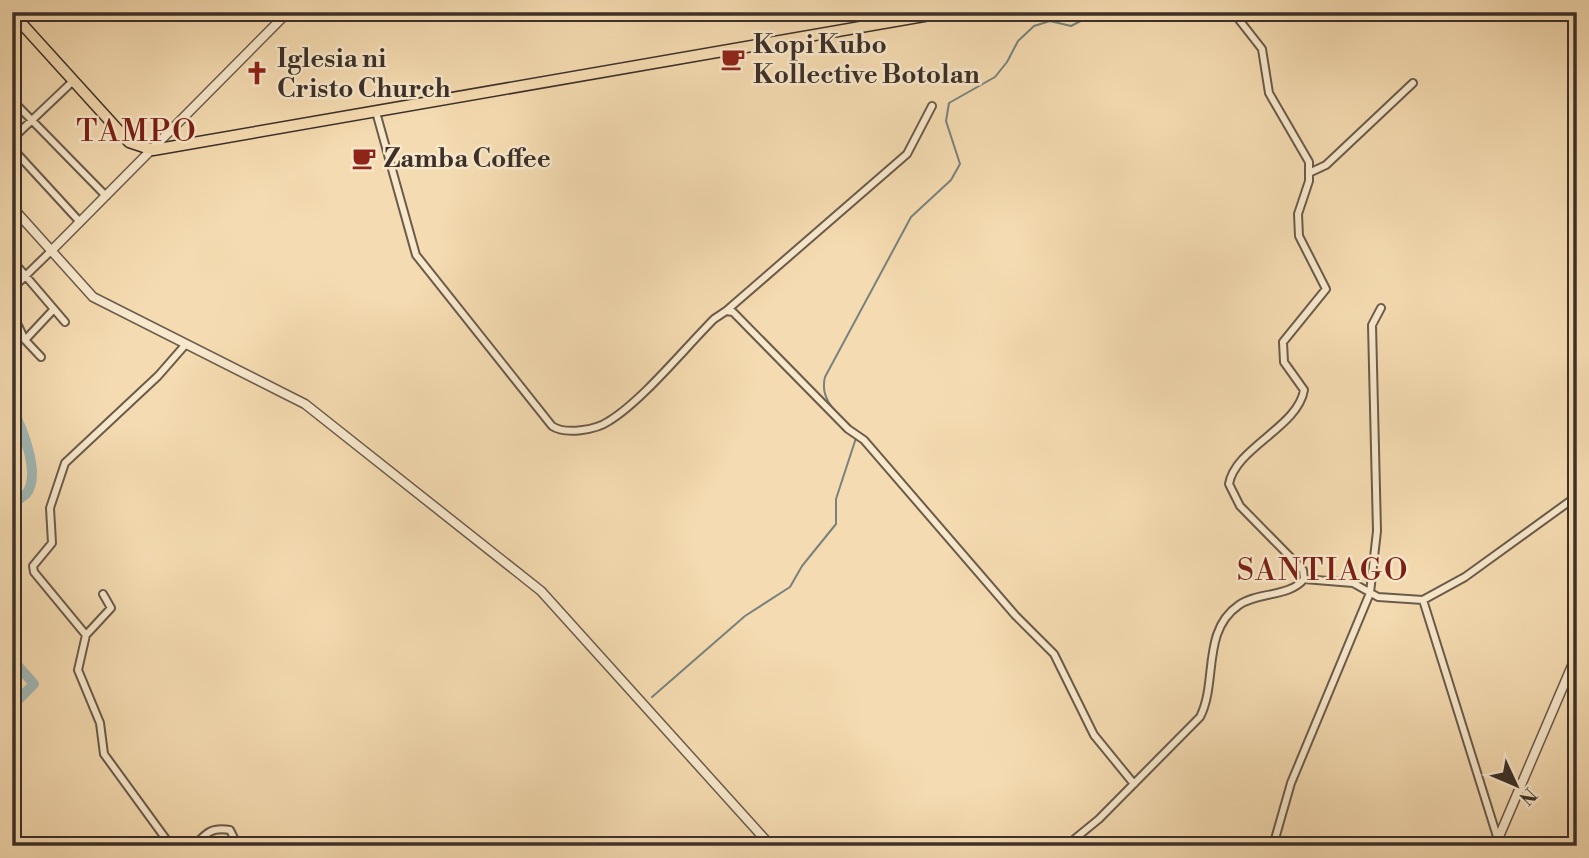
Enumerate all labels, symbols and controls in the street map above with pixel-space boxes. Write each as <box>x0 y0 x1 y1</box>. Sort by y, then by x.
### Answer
place label: Kopi Kubo Kollective Botolan <box>753 29 980 91</box>
place label: Iglesia ni Cristo Church <box>277 43 451 105</box>
cafe icon: Kopi Kubo Kollective Botolan <box>719 45 747 73</box>
church icon: Iglesia ni Cristo Church <box>243 59 271 87</box>
district label: TAMPO <box>76 113 198 151</box>
place label: Zamba Coffee <box>384 143 551 175</box>
cafe icon: Zamba Coffee <box>350 144 378 172</box>
district label: SANTIAGO <box>1237 552 1409 590</box>
north arrow <box>1480 750 1550 820</box>
text: N <box>1514 782 1541 810</box>

